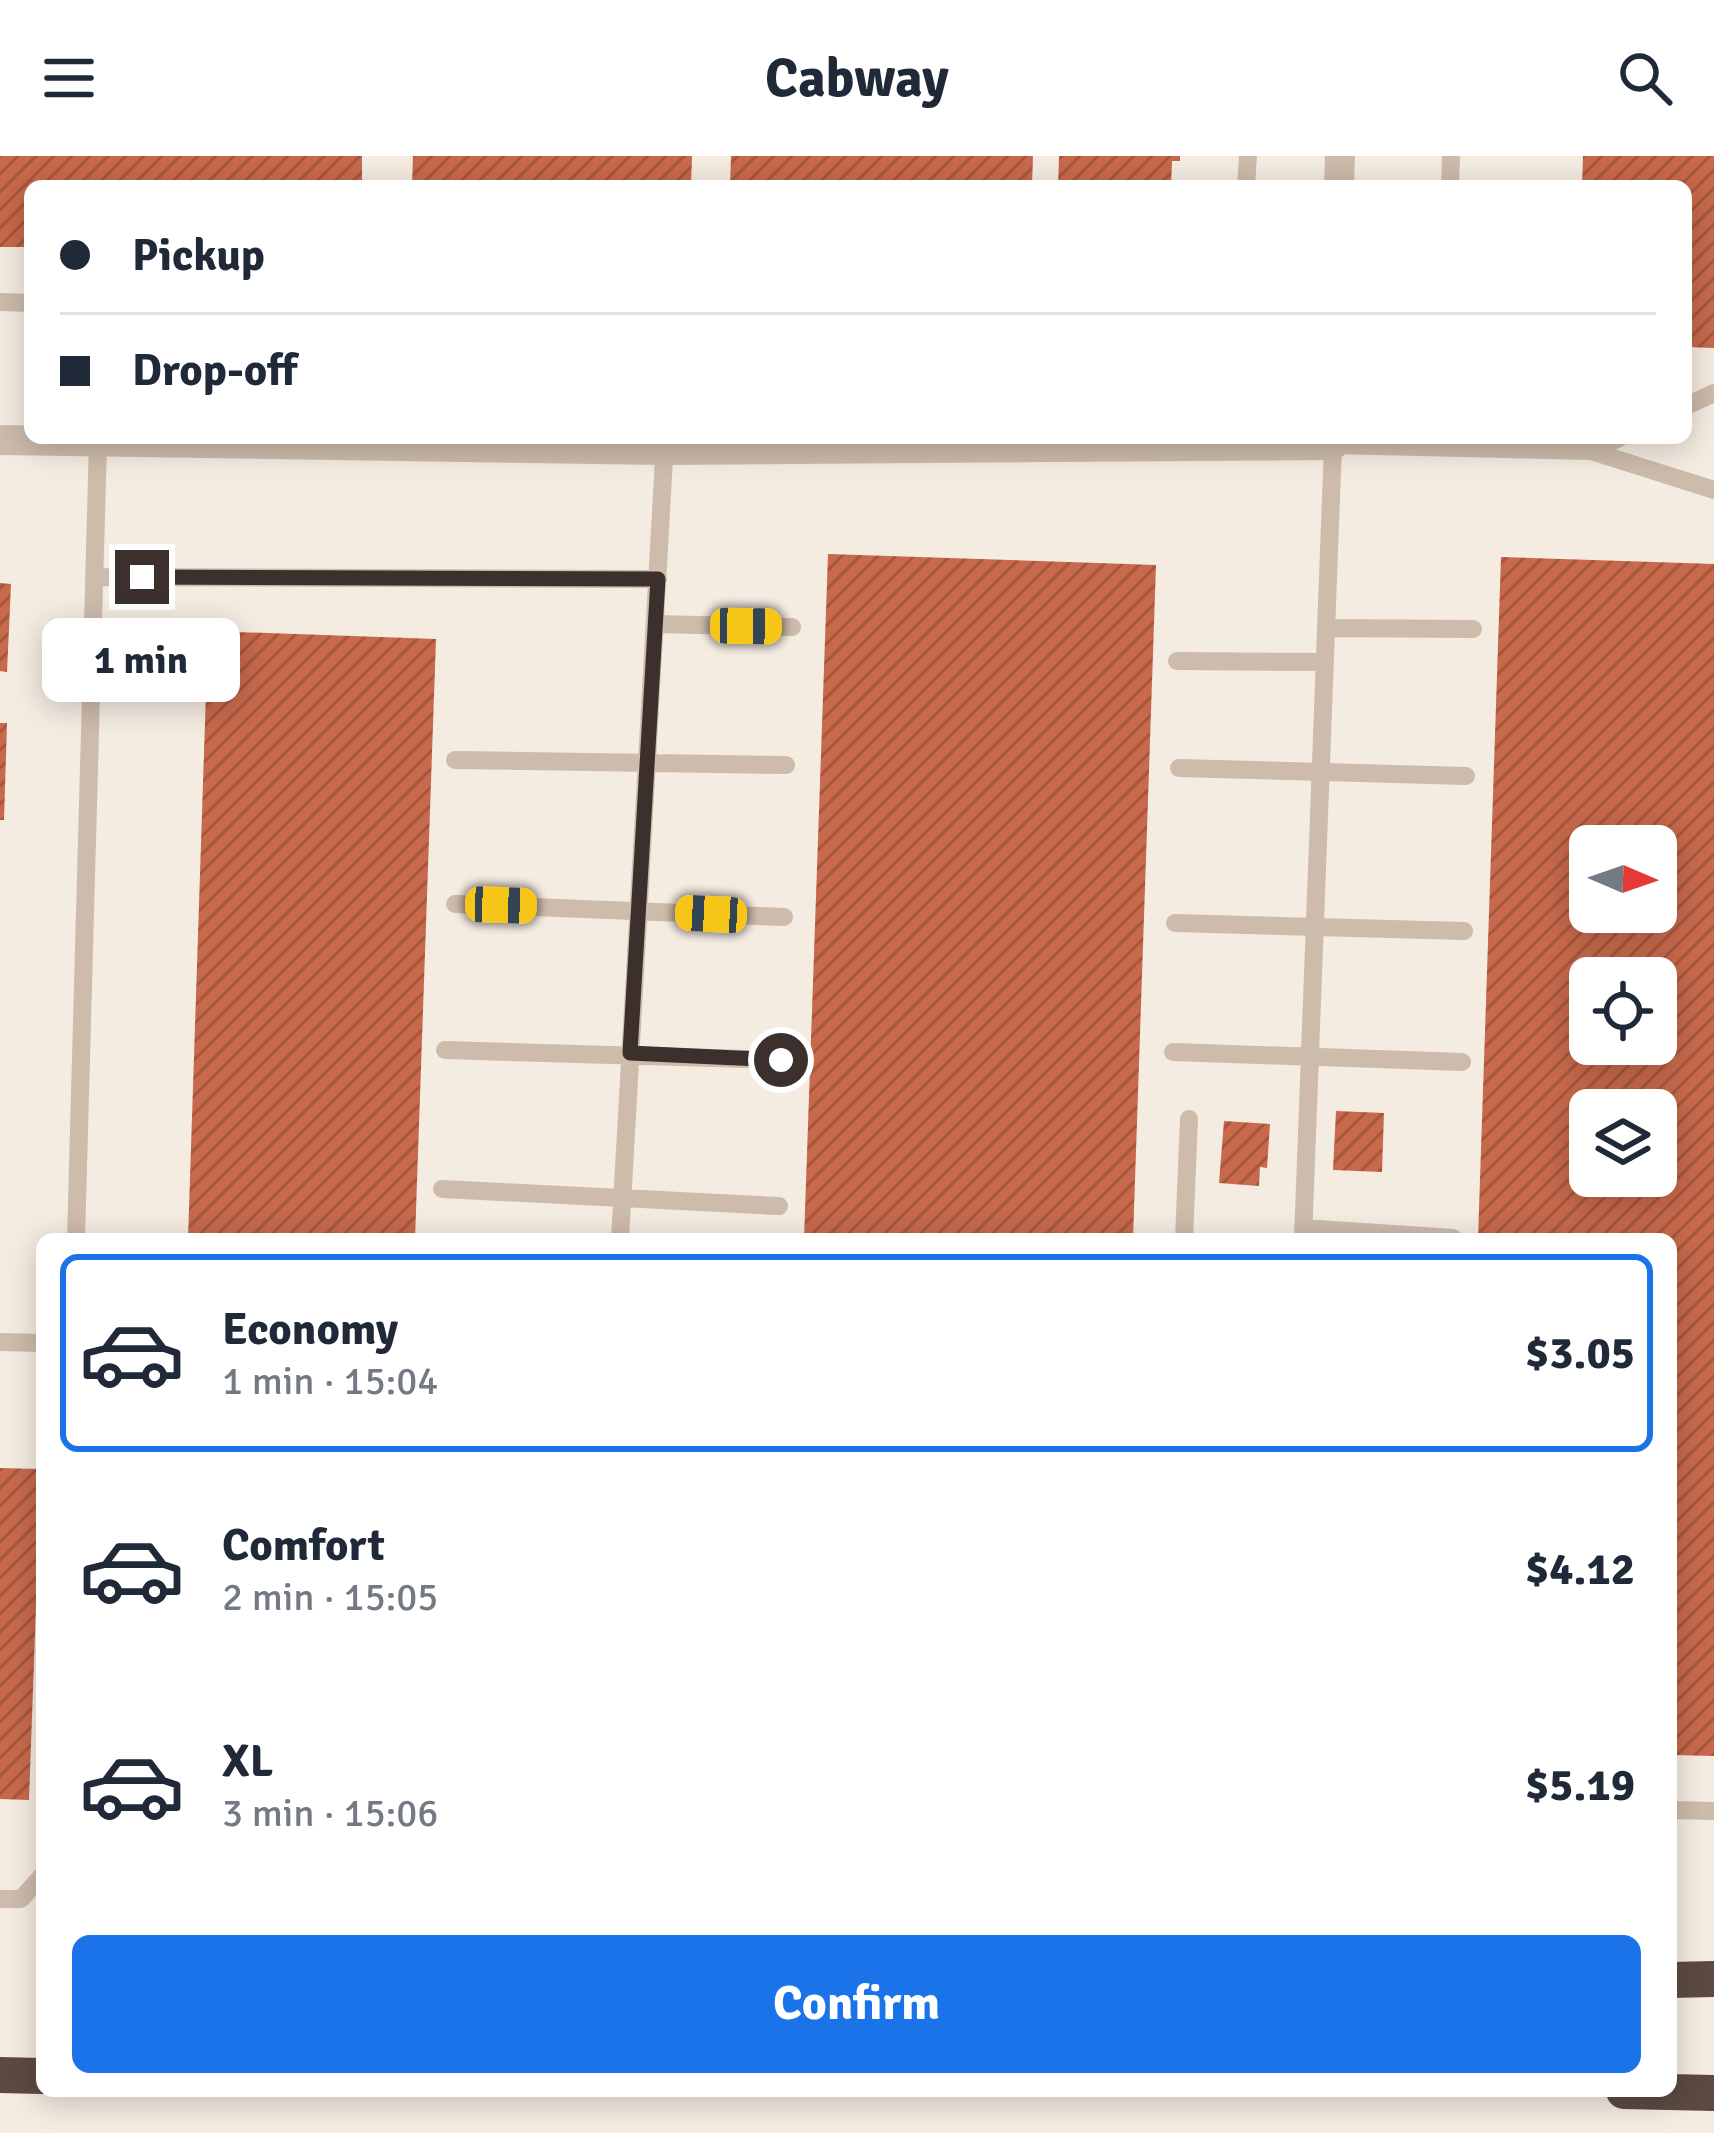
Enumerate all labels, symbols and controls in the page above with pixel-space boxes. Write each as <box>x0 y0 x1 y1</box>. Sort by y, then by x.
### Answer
icon: menu <box>36 45 102 111</box>
text: Cabway <box>765 45 949 112</box>
icon: search <box>1612 45 1678 111</box>
text: Pickup <box>132 228 265 283</box>
text: Drop-off <box>132 343 297 398</box>
route end <box>115 550 169 604</box>
car <box>710 607 782 645</box>
callout: 1 min <box>43 619 241 703</box>
text: 1 min <box>94 636 188 684</box>
north arrow <box>1569 825 1677 933</box>
map controls <box>1569 825 1677 1197</box>
car <box>464 886 538 924</box>
car <box>674 894 748 934</box>
button: locate <box>1569 957 1677 1065</box>
route start <box>754 1033 808 1087</box>
button: layers <box>1569 1089 1677 1197</box>
icon: car <box>78 1299 186 1407</box>
text: Economy <box>222 1302 398 1357</box>
text: $3.05 <box>1525 1326 1635 1381</box>
text: 1 min · 15:04 <box>222 1357 438 1405</box>
icon: car <box>78 1515 186 1623</box>
text: Comfort <box>222 1518 385 1573</box>
text: $4.12 <box>1525 1542 1635 1597</box>
text: 2 min · 15:05 <box>222 1573 438 1621</box>
icon: car <box>78 1731 186 1839</box>
text: XL <box>222 1734 273 1789</box>
text: $5.19 <box>1525 1758 1635 1813</box>
text: 3 min · 15:06 <box>222 1789 438 1837</box>
button: Confirm <box>72 1935 1641 2073</box>

